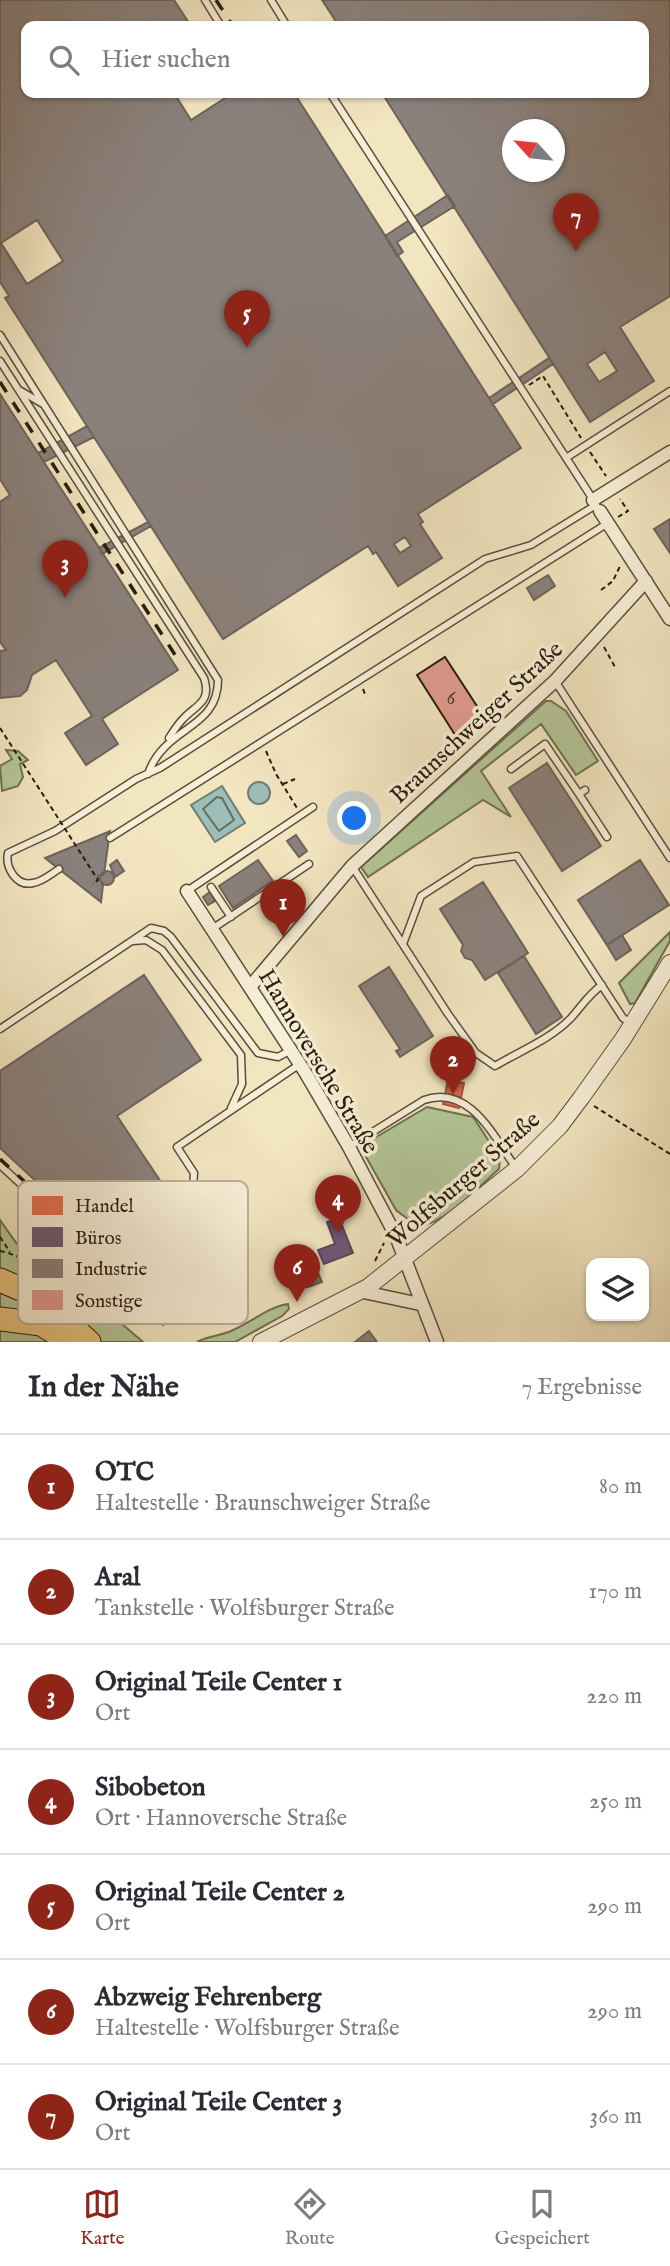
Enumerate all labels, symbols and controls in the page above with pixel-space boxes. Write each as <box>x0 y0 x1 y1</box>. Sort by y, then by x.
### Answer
search box <box>21 21 649 98</box>
icon: search <box>45 41 83 79</box>
text: Hier suchen <box>101 43 231 76</box>
north arrow <box>502 119 565 182</box>
pin: 7 <box>553 193 599 251</box>
pin: 5 <box>224 290 270 348</box>
pin: 3 <box>42 540 88 598</box>
street label: Braunschweiger Straße <box>384 635 570 811</box>
house number: 6 <box>447 685 457 712</box>
your location <box>337 801 371 835</box>
pin: 1 <box>260 879 306 937</box>
street label: Hannoversche Straße <box>250 964 385 1160</box>
pin: 2 <box>430 1036 476 1094</box>
street label: Wolfsburger Straße <box>381 1105 547 1255</box>
pin: 4 <box>315 1175 361 1233</box>
legend <box>18 1181 248 1324</box>
text: Handel <box>75 1195 135 1219</box>
text: Büros <box>75 1227 121 1251</box>
pin: 6 <box>274 1244 320 1302</box>
text: Industrie <box>75 1258 147 1282</box>
map controls <box>586 1258 649 1321</box>
button: layers <box>586 1258 649 1321</box>
text: Sonstige <box>75 1290 143 1314</box>
text: In der Nähe <box>28 1369 179 1407</box>
text: 7 Ergebnisse <box>521 1373 642 1402</box>
text: OTC <box>95 1456 154 1489</box>
text: 1 <box>47 1472 55 1501</box>
text: 80 m <box>599 1472 642 1501</box>
text: Haltestelle · Braunschweiger Straße <box>95 1489 430 1518</box>
text: Aral <box>95 1561 140 1594</box>
text: 2 <box>46 1577 56 1606</box>
text: 170 m <box>589 1577 642 1606</box>
text: Tankstelle · Wolfsburger Straße <box>95 1594 395 1623</box>
text: Original Teile Center 1 <box>95 1666 342 1699</box>
text: 3 <box>47 1682 55 1711</box>
text: 220 m <box>586 1682 642 1711</box>
text: Ort <box>95 1699 130 1728</box>
text: Sibobeton <box>95 1771 206 1804</box>
text: 4 <box>45 1787 57 1816</box>
text: 250 m <box>589 1787 642 1816</box>
text: Ort · Hannoversche Straße <box>95 1804 347 1833</box>
text: Original Teile Center 2 <box>95 1876 345 1909</box>
text: 5 <box>47 1892 55 1921</box>
text: 290 m <box>587 1892 642 1921</box>
text: Ort <box>95 1909 130 1938</box>
text: Abzweig Fehrenberg <box>95 1981 321 2014</box>
text: 6 <box>46 1997 56 2026</box>
text: 290 m <box>587 1997 642 2026</box>
text: Haltestelle · Wolfsburger Straße <box>95 2014 399 2043</box>
text: Original Teile Center 3 <box>95 2086 342 2119</box>
text: 7 <box>46 2102 56 2131</box>
text: 360 m <box>590 2102 642 2131</box>
text: Ort <box>95 2119 130 2148</box>
tab: Karte <box>80 2185 124 2251</box>
tab: Route <box>285 2185 334 2251</box>
tab: Gespeichert <box>495 2185 590 2251</box>

